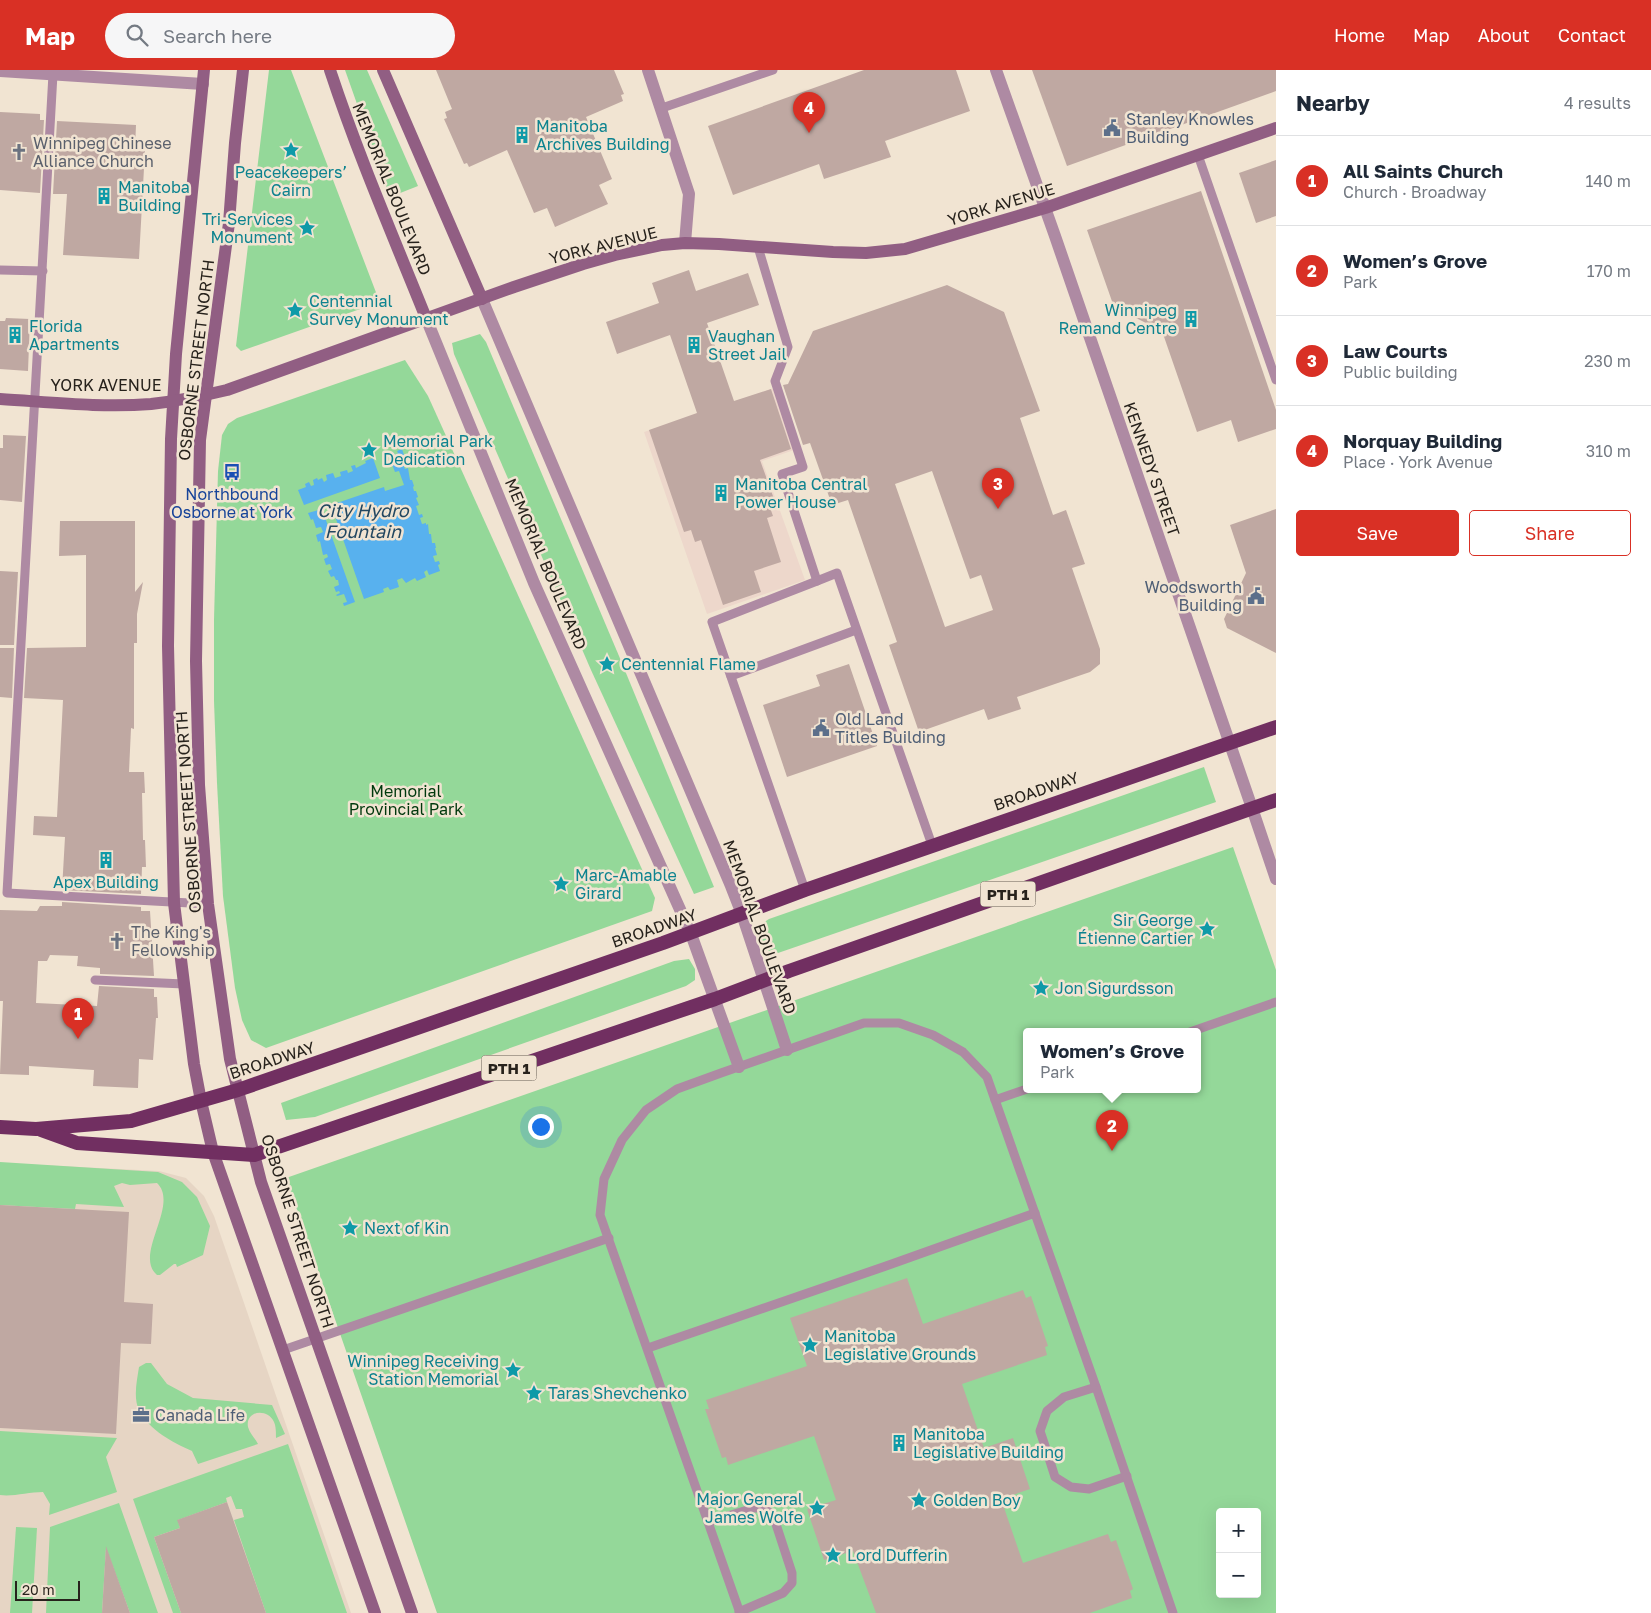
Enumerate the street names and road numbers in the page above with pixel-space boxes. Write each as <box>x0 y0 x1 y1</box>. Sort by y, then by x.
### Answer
street label: MEMORIAL BOULEVARD <box>348 100 436 278</box>
street label: YORK AVENUE <box>945 178 1057 230</box>
street label: YORK AVENUE <box>547 222 659 268</box>
street label: OSBORNE STREET NORTH <box>174 258 218 462</box>
street label: YORK AVENUE <box>51 375 161 395</box>
street label: KENNEDY STREET <box>1120 399 1184 539</box>
street label: MEMORIAL BOULEVARD <box>501 475 591 653</box>
street label: OSBORNE STREET NORTH <box>171 710 205 914</box>
street label: BROADWAY <box>991 767 1082 815</box>
street label: MEMORIAL BOULEVARD <box>719 837 801 1017</box>
road number: PTH 1 <box>980 882 1036 906</box>
street label: BROADWAY <box>609 904 700 952</box>
street label: BROADWAY <box>227 1037 318 1083</box>
road number: PTH 1 <box>482 1056 536 1080</box>
street label: OSBORNE STREET NORTH <box>257 1132 339 1330</box>

